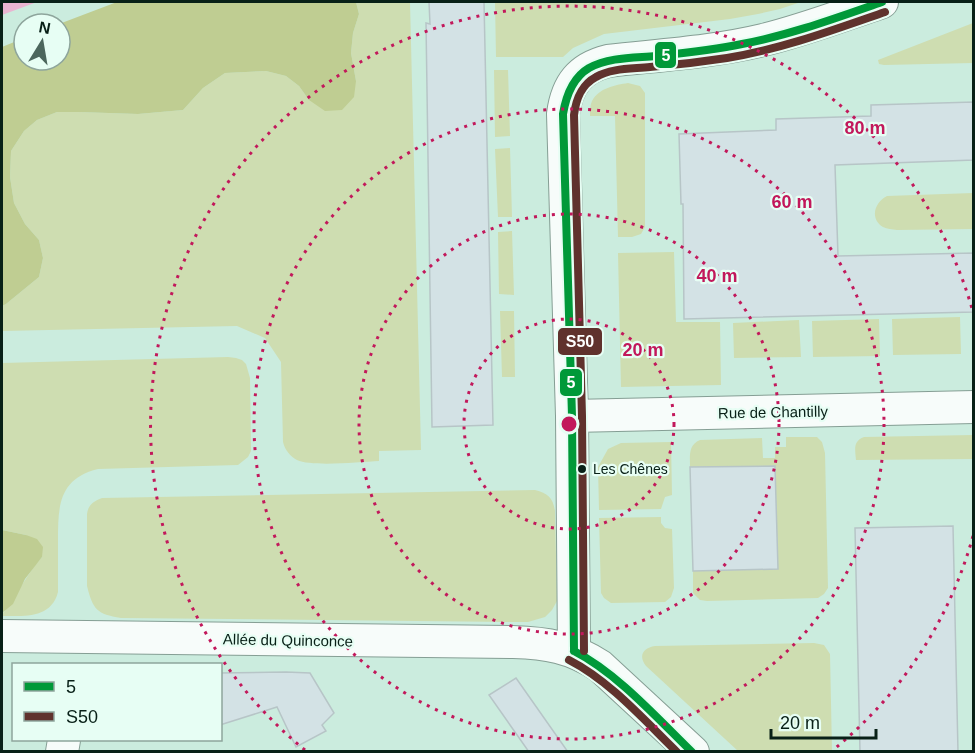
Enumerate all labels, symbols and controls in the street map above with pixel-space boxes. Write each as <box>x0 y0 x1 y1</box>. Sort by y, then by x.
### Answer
north arrow <box>12 12 72 72</box>
text: N <box>37 18 52 37</box>
line badge: 5 <box>654 41 677 69</box>
text: 5 <box>662 47 671 64</box>
text: 80 m <box>844 118 886 138</box>
text: 60 m <box>771 192 813 212</box>
text: 40 m <box>696 266 738 286</box>
line badge: S50 <box>557 327 603 356</box>
text: S50 <box>566 333 594 350</box>
text: 20 m <box>622 340 664 360</box>
line badge: 5 <box>559 368 583 397</box>
text: 5 <box>567 374 576 391</box>
street label: Rue de Chantilly <box>718 403 829 421</box>
centre of rings <box>559 414 579 434</box>
place label: Les Chênes <box>593 461 668 477</box>
marker: Les Chênes <box>576 463 588 475</box>
street label: Allée du Quinconce <box>223 630 353 650</box>
legend <box>12 663 222 741</box>
text: 5 <box>66 677 76 697</box>
scale bar <box>771 702 876 740</box>
text: S50 <box>66 707 98 727</box>
text: 20 m <box>780 713 820 733</box>

